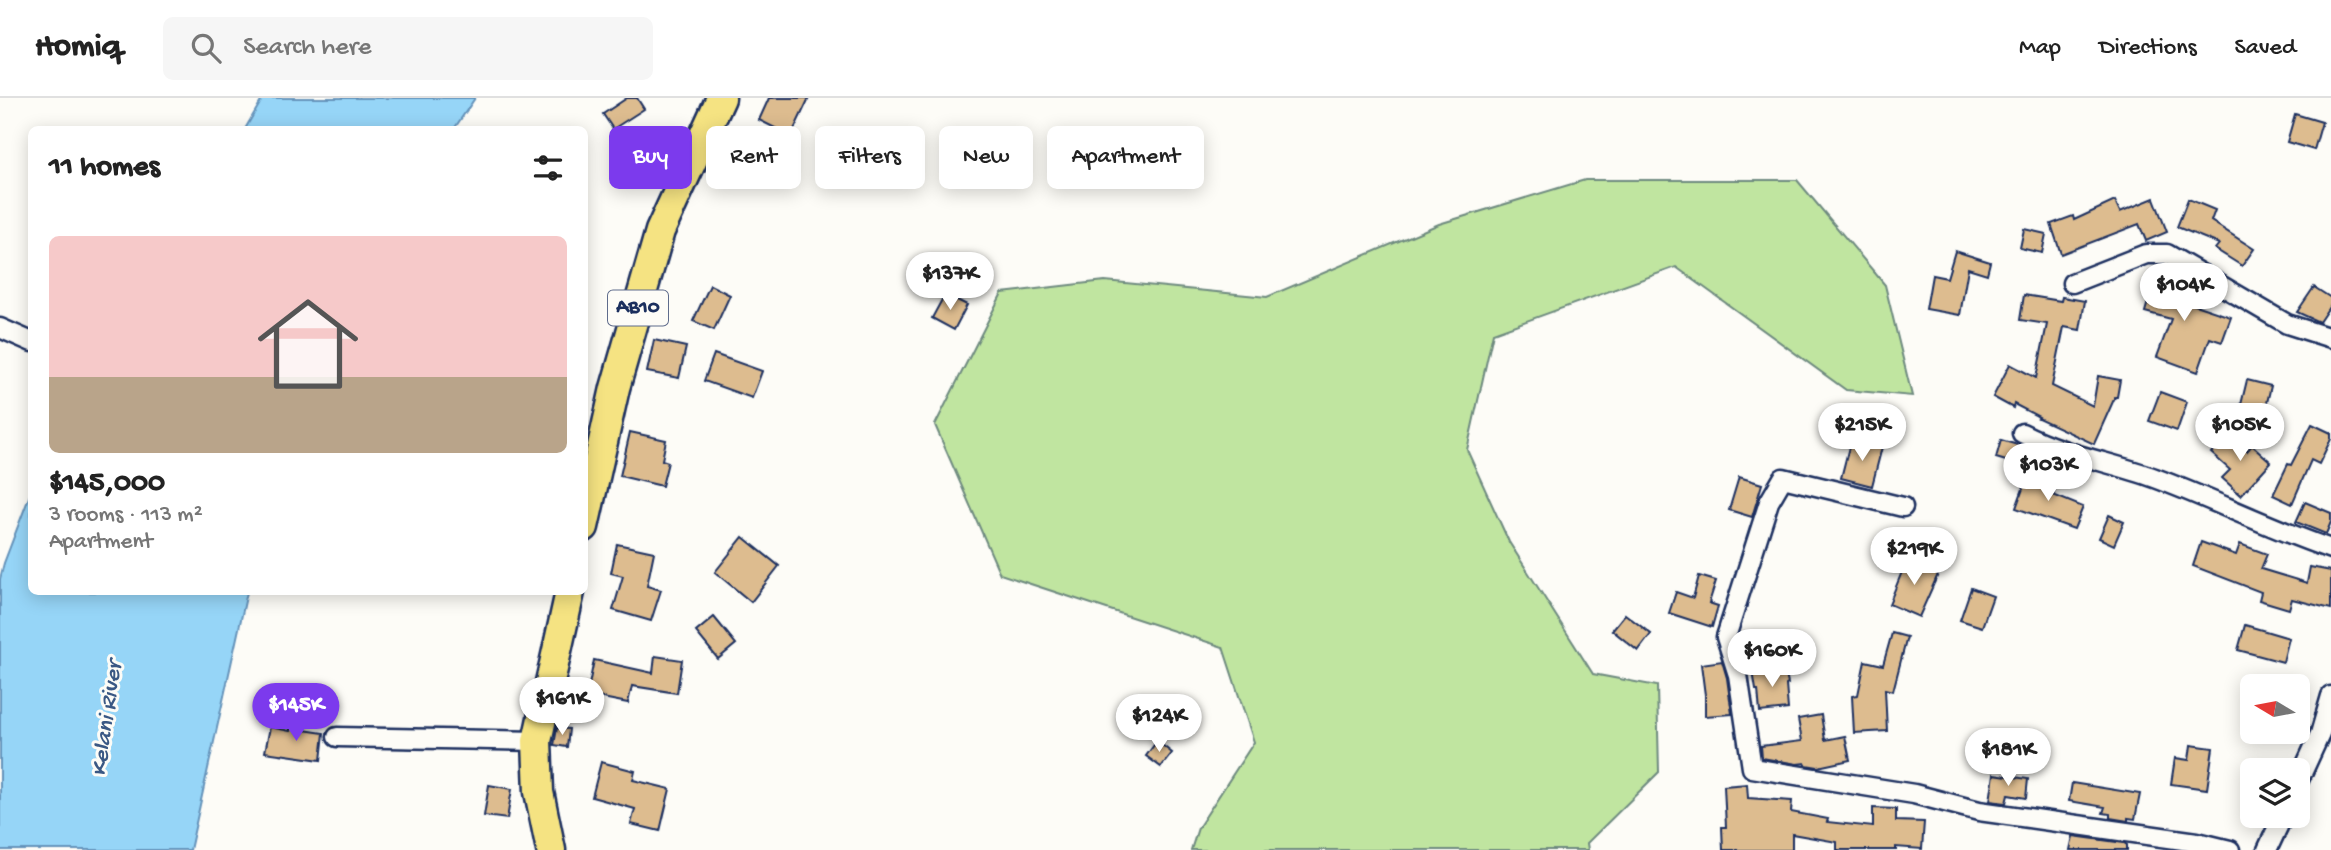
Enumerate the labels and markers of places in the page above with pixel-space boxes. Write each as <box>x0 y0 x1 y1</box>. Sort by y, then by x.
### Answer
pin: $137K <box>901 252 999 312</box>
pin: $104K <box>2135 264 2233 323</box>
pin: $215K <box>1813 404 1911 463</box>
pin: $105K <box>2191 404 2289 463</box>
pin: $103K <box>1999 444 2097 503</box>
pin: $219K <box>1865 528 1963 587</box>
pin: $160K <box>1723 630 1821 689</box>
pin: $161K <box>513 678 611 737</box>
pin: $145K <box>247 684 345 743</box>
pin: $124K <box>1110 694 1208 754</box>
pin: $181K <box>1959 728 2057 788</box>

